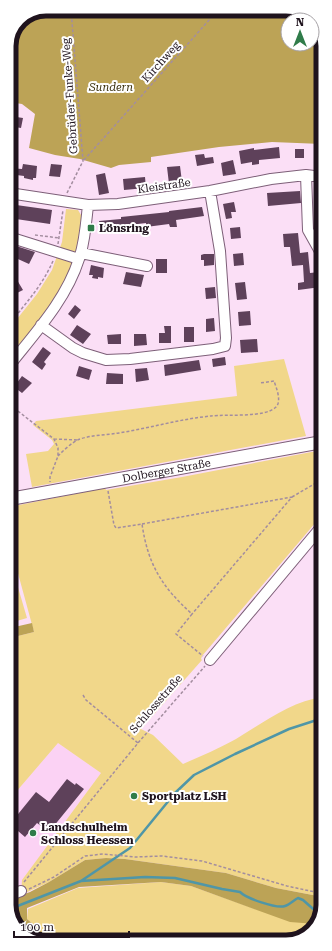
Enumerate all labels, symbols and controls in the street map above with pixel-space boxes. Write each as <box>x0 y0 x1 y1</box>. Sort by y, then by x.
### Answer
north arrow <box>280 12 320 52</box>
text: N <box>296 16 305 29</box>
street label: Gebrüder-Funke-Weg <box>59 37 81 154</box>
street label: Kirchweg <box>139 38 183 85</box>
park label: Sundern <box>88 81 133 94</box>
street label: Kleistraße <box>137 176 191 196</box>
place label: Lönsring <box>99 222 149 235</box>
marker: Lönsring <box>86 223 96 233</box>
street label: Dolberger Straße <box>121 456 212 485</box>
street label: Schlossstraße <box>127 672 185 736</box>
place label: Sportplatz LSH <box>142 790 227 803</box>
marker: Sportplatz LSH <box>129 791 139 801</box>
place label: Landschulheim Schloss Heessen <box>41 821 134 847</box>
marker: Landschulheim Schloss Heessen <box>28 828 38 838</box>
scale bar <box>14 913 129 939</box>
text: 100 m <box>20 920 54 934</box>

